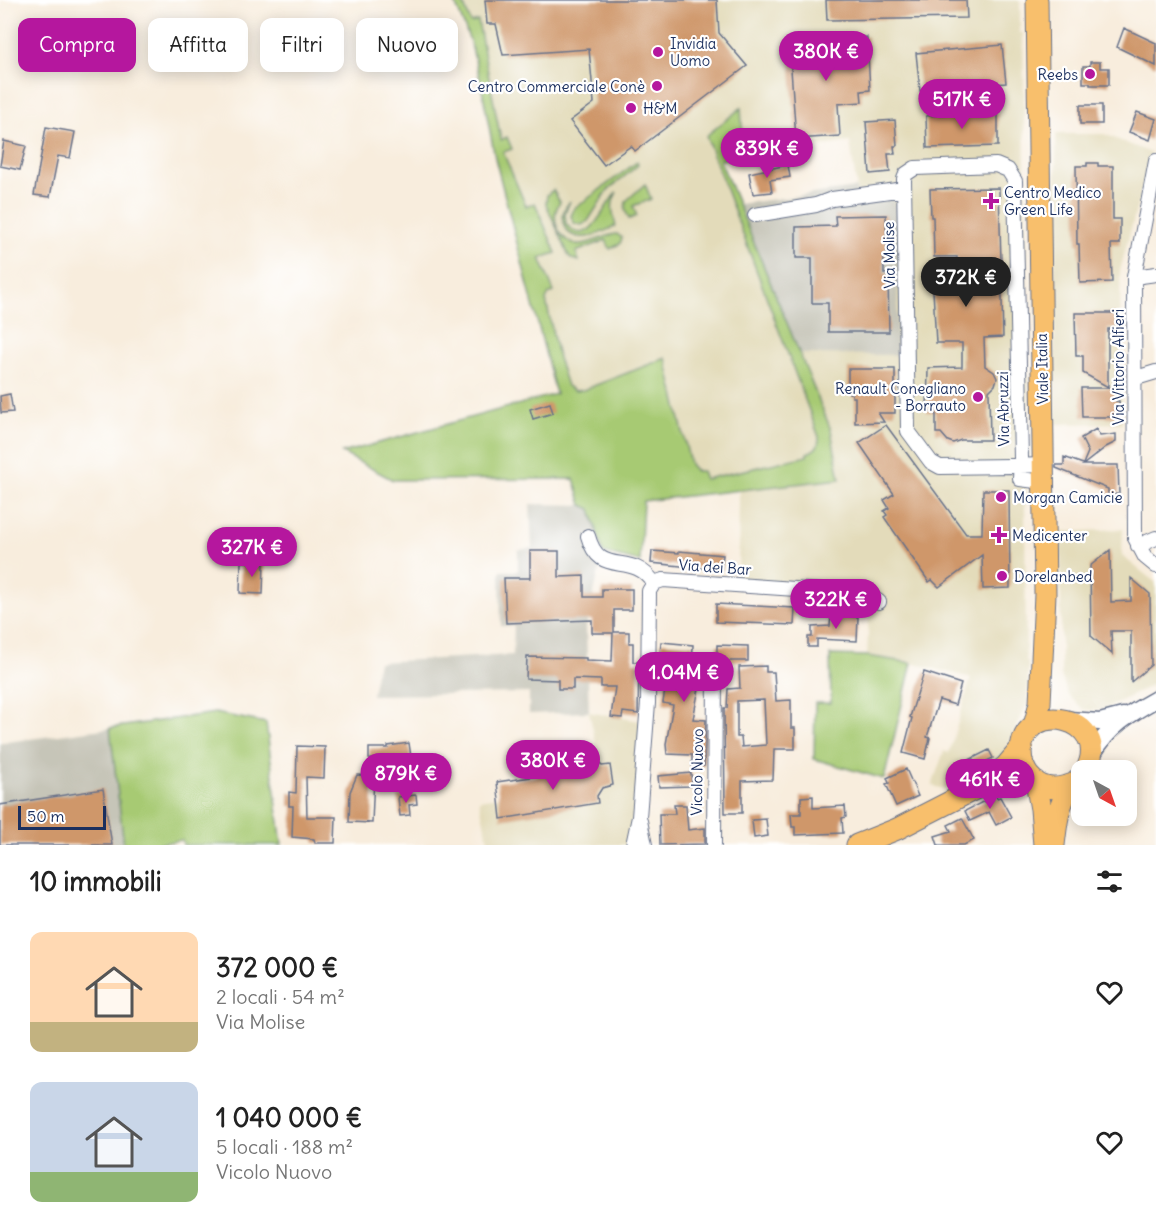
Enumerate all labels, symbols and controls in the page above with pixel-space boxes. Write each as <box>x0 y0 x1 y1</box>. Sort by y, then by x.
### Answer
chip: Compra <box>18 18 136 72</box>
chip: Affitta <box>148 18 248 72</box>
chip: Filtri <box>260 18 344 72</box>
chip: Nuovo <box>356 18 458 72</box>
pin: 380K € <box>777 31 875 82</box>
place label: Invidia Uomo <box>670 34 717 70</box>
text: 380K € <box>793 38 859 63</box>
marker: Invidia Uomo <box>651 45 665 59</box>
place label: Reebs <box>1037 65 1078 84</box>
marker: Reebs <box>1083 67 1097 81</box>
place label: Centro Commerciale Conè <box>468 77 645 96</box>
marker: Centro Commerciale Conè <box>650 79 664 93</box>
pin: 517K € <box>913 79 1011 130</box>
text: 517K € <box>932 86 992 111</box>
place label: H&M <box>643 99 677 118</box>
marker: H&M <box>624 101 638 115</box>
pin: 839K € <box>718 128 816 179</box>
text: 839K € <box>735 135 799 160</box>
place label: Centro Medico Green Life <box>1004 183 1101 219</box>
marker: Centro Medico Green Life <box>982 192 1000 210</box>
street label: Via Molise <box>879 221 899 289</box>
pin: 372K € <box>917 257 1015 308</box>
text: 372K € <box>935 264 997 289</box>
street label: Via Vittorio Alfieri <box>1109 309 1128 425</box>
street label: Viale Italia <box>1032 333 1052 405</box>
street label: Via Abruzzi <box>993 371 1013 447</box>
place label: Renault Conegliano - Borrauto <box>835 379 966 415</box>
marker: Renault Conegliano - Borrauto <box>971 390 985 404</box>
place label: Morgan Camicie <box>1013 488 1123 507</box>
marker: Morgan Camicie <box>994 490 1008 504</box>
marker: Medicenter <box>990 526 1008 544</box>
place label: Medicenter <box>1012 526 1087 545</box>
pin: 327K € <box>203 527 301 578</box>
text: 327K € <box>221 534 283 559</box>
street label: Via dei Bar <box>678 555 752 579</box>
place label: Dorelanbed <box>1014 567 1093 586</box>
marker: Dorelanbed <box>995 569 1009 583</box>
pin: 322K € <box>787 579 885 630</box>
text: 322K € <box>804 586 868 611</box>
pin: 1.04M € <box>629 652 739 703</box>
text: 1.04M € <box>649 659 719 684</box>
street label: Vicolo Nuovo <box>687 728 707 816</box>
pin: 380K € <box>504 740 602 791</box>
text: 380K € <box>520 747 586 772</box>
pin: 879K € <box>357 753 455 804</box>
pin: 461K € <box>941 759 1039 810</box>
text: 879K € <box>375 760 437 785</box>
north arrow <box>1071 760 1137 826</box>
map controls <box>1071 760 1137 826</box>
text: 461K € <box>959 766 1021 791</box>
scale bar <box>18 803 106 830</box>
text: 50 m <box>27 806 65 826</box>
text: 10 immobili <box>30 865 161 898</box>
icon: filters <box>1093 865 1126 898</box>
text: 372 000 € <box>216 951 338 984</box>
icon: home <box>78 956 150 1028</box>
icon: heart <box>1093 976 1126 1009</box>
text: 2 locali · 54 m² <box>216 984 345 1009</box>
text: Via Molise <box>216 1009 305 1034</box>
text: 1 040 000 € <box>216 1101 362 1134</box>
icon: home <box>78 1106 150 1178</box>
icon: heart <box>1093 1126 1126 1159</box>
text: 5 locali · 188 m² <box>216 1134 353 1159</box>
text: Vicolo Nuovo <box>216 1159 332 1184</box>

